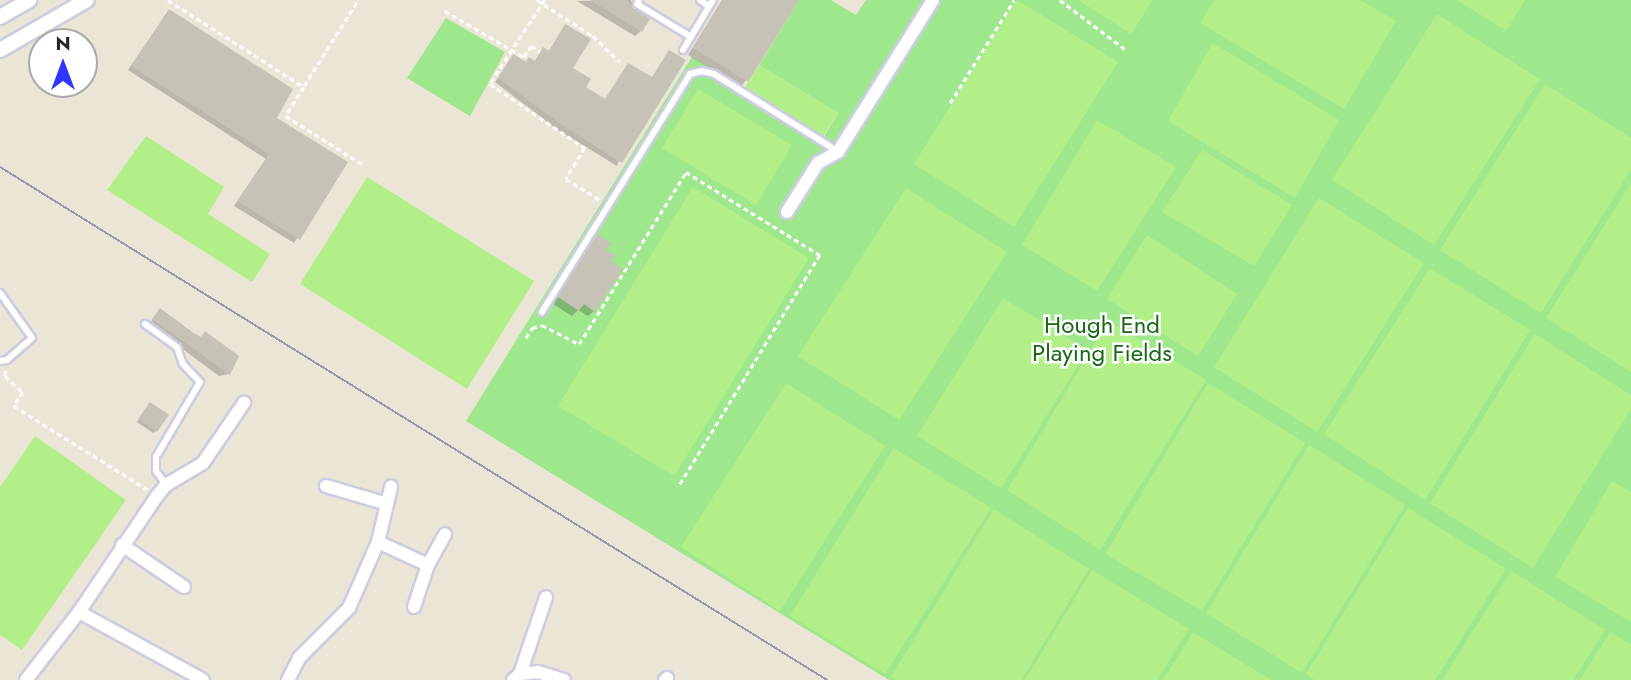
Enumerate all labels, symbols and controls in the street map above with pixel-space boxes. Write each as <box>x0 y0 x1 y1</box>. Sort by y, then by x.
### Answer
north arrow <box>28 28 98 98</box>
text: N <box>55 30 71 57</box>
park label: Hough End Playing Fields <box>1032 311 1172 367</box>

